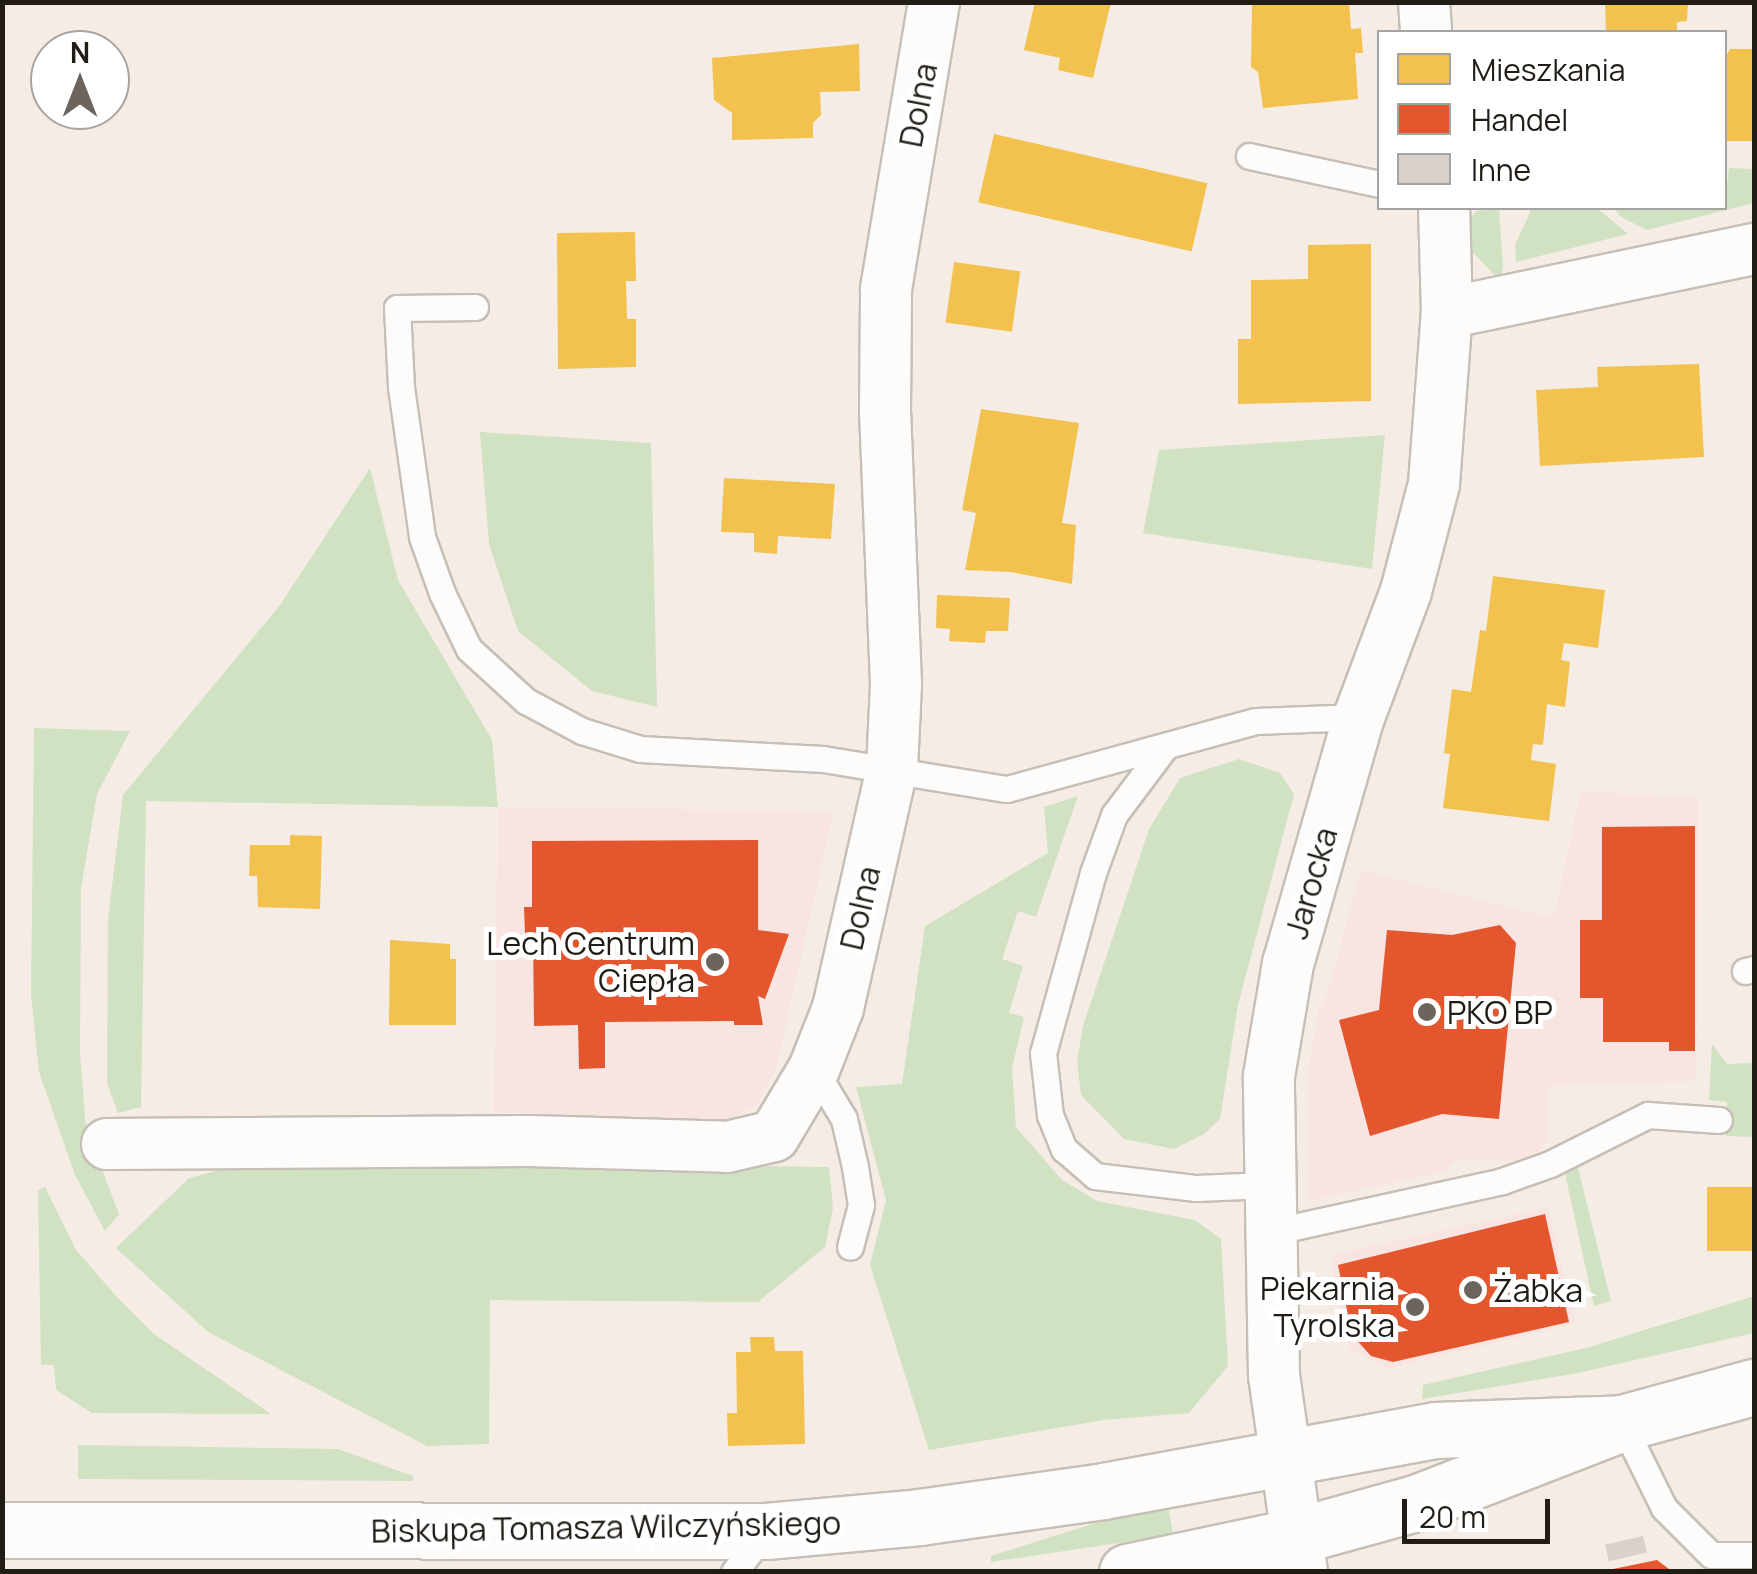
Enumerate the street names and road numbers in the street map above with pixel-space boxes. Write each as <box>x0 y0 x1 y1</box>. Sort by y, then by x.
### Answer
street label: Dolna <box>891 60 945 150</box>
street label: Jarocka <box>1277 823 1345 943</box>
street label: Dolna <box>832 862 888 954</box>
street label: Biskupa Tomasza Wilczyńskiego <box>371 1504 841 1550</box>

